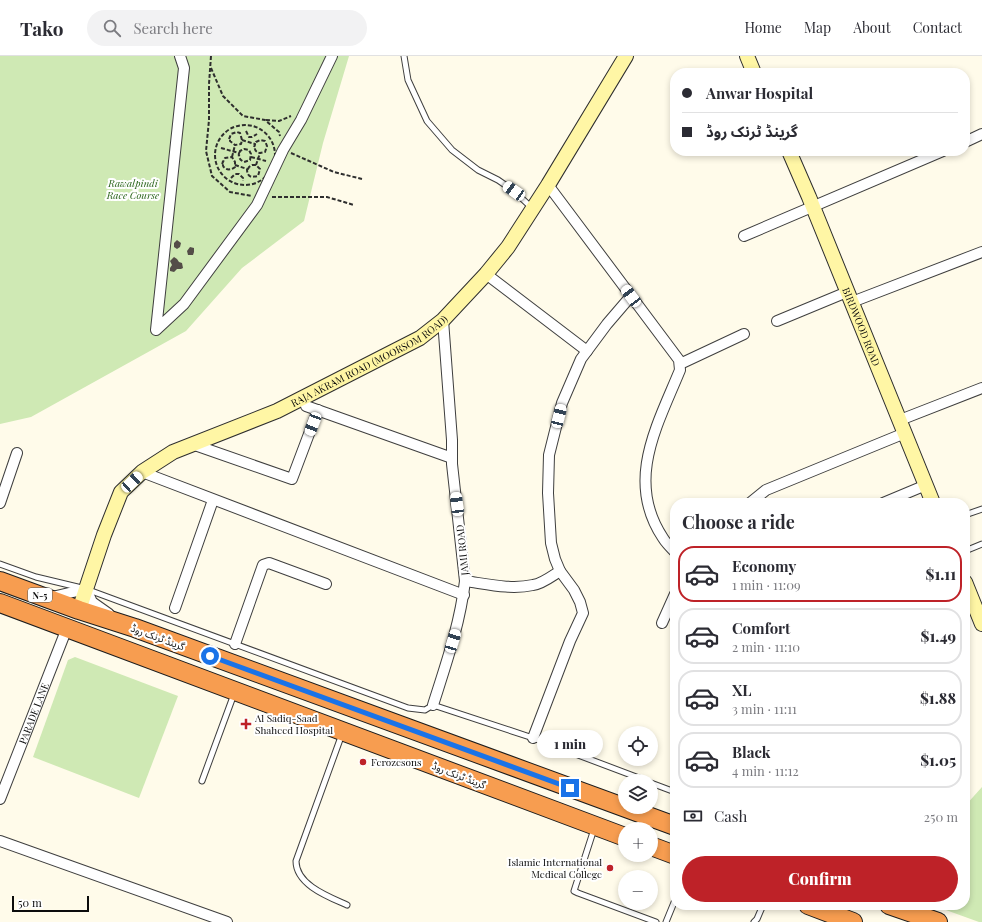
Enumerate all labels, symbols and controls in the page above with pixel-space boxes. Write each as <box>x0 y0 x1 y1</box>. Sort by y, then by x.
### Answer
search box <box>87 10 367 46</box>
text: Tako <box>20 15 63 41</box>
icon: search <box>101 17 123 39</box>
text: Search here <box>133 18 213 38</box>
text: Home <box>744 18 782 37</box>
text: Map <box>804 18 831 37</box>
text: About <box>853 18 891 37</box>
text: Contact <box>913 18 962 37</box>
text: Anwar Hospital <box>706 83 813 103</box>
text: گرینڈ ٹرنک روڈ <box>706 121 798 141</box>
park label: Rawalpindi Race Course <box>106 176 160 202</box>
car <box>501 179 527 203</box>
car <box>619 283 643 309</box>
street label: BIRDWOOD ROAD <box>839 285 884 368</box>
street label: RAJA AKRAM ROAD (MOORSOM ROAD) <box>288 312 451 410</box>
car <box>550 403 568 429</box>
car <box>303 411 323 437</box>
car <box>119 469 145 495</box>
car <box>450 491 464 517</box>
text: Choose a ride <box>682 510 795 534</box>
street label: JAMI ROAD <box>452 524 472 577</box>
icon: car <box>684 556 720 592</box>
text: Economy <box>732 556 796 576</box>
text: $1.11 <box>926 564 956 584</box>
text: 1 min · 11:09 <box>732 576 801 593</box>
road number: N-5 <box>28 588 52 602</box>
icon: car <box>684 618 720 654</box>
text: Comfort <box>732 618 790 638</box>
street label: گرینڈ ٹرنک روڈ <box>129 621 188 654</box>
text: $1.49 <box>921 626 956 646</box>
car <box>444 628 462 654</box>
text: 2 min · 11:10 <box>732 638 800 655</box>
route start <box>201 647 219 665</box>
icon: car <box>684 680 720 716</box>
text: XL <box>732 680 752 700</box>
street label: PARADE LANE <box>15 681 52 746</box>
text: $1.88 <box>920 688 956 708</box>
text: 3 min · 11:11 <box>732 700 797 717</box>
place label: Al Sadiq-Saad Shaheed Hospital <box>254 711 333 737</box>
marker: Al Sadiq-Saad Shaheed Hospital <box>240 718 252 730</box>
map controls <box>618 726 658 910</box>
button: locate <box>618 726 658 766</box>
callout: 1 min <box>537 730 603 758</box>
text: 1 min <box>554 735 586 752</box>
icon: car <box>684 742 720 778</box>
text: Black <box>732 742 771 762</box>
text: $1.05 <box>920 750 956 770</box>
place label: Ferozesons <box>371 755 421 769</box>
marker: Ferozesons <box>358 757 368 767</box>
street label: گرینڈ ٹرنک روڈ <box>430 758 489 792</box>
text: 4 min · 11:12 <box>732 762 799 779</box>
button: layers <box>618 774 658 814</box>
route end <box>561 779 579 797</box>
icon: cash <box>682 805 704 827</box>
text: Cash <box>714 806 747 826</box>
text: 250 m <box>924 808 958 825</box>
button: + <box>618 822 658 862</box>
place label: Islamic International Medical College <box>508 855 602 881</box>
button: Confirm <box>682 856 958 902</box>
marker: Islamic International Medical College <box>605 863 615 873</box>
button: − <box>618 870 658 910</box>
scale bar <box>12 894 89 913</box>
text: 50 m <box>18 895 42 910</box>

